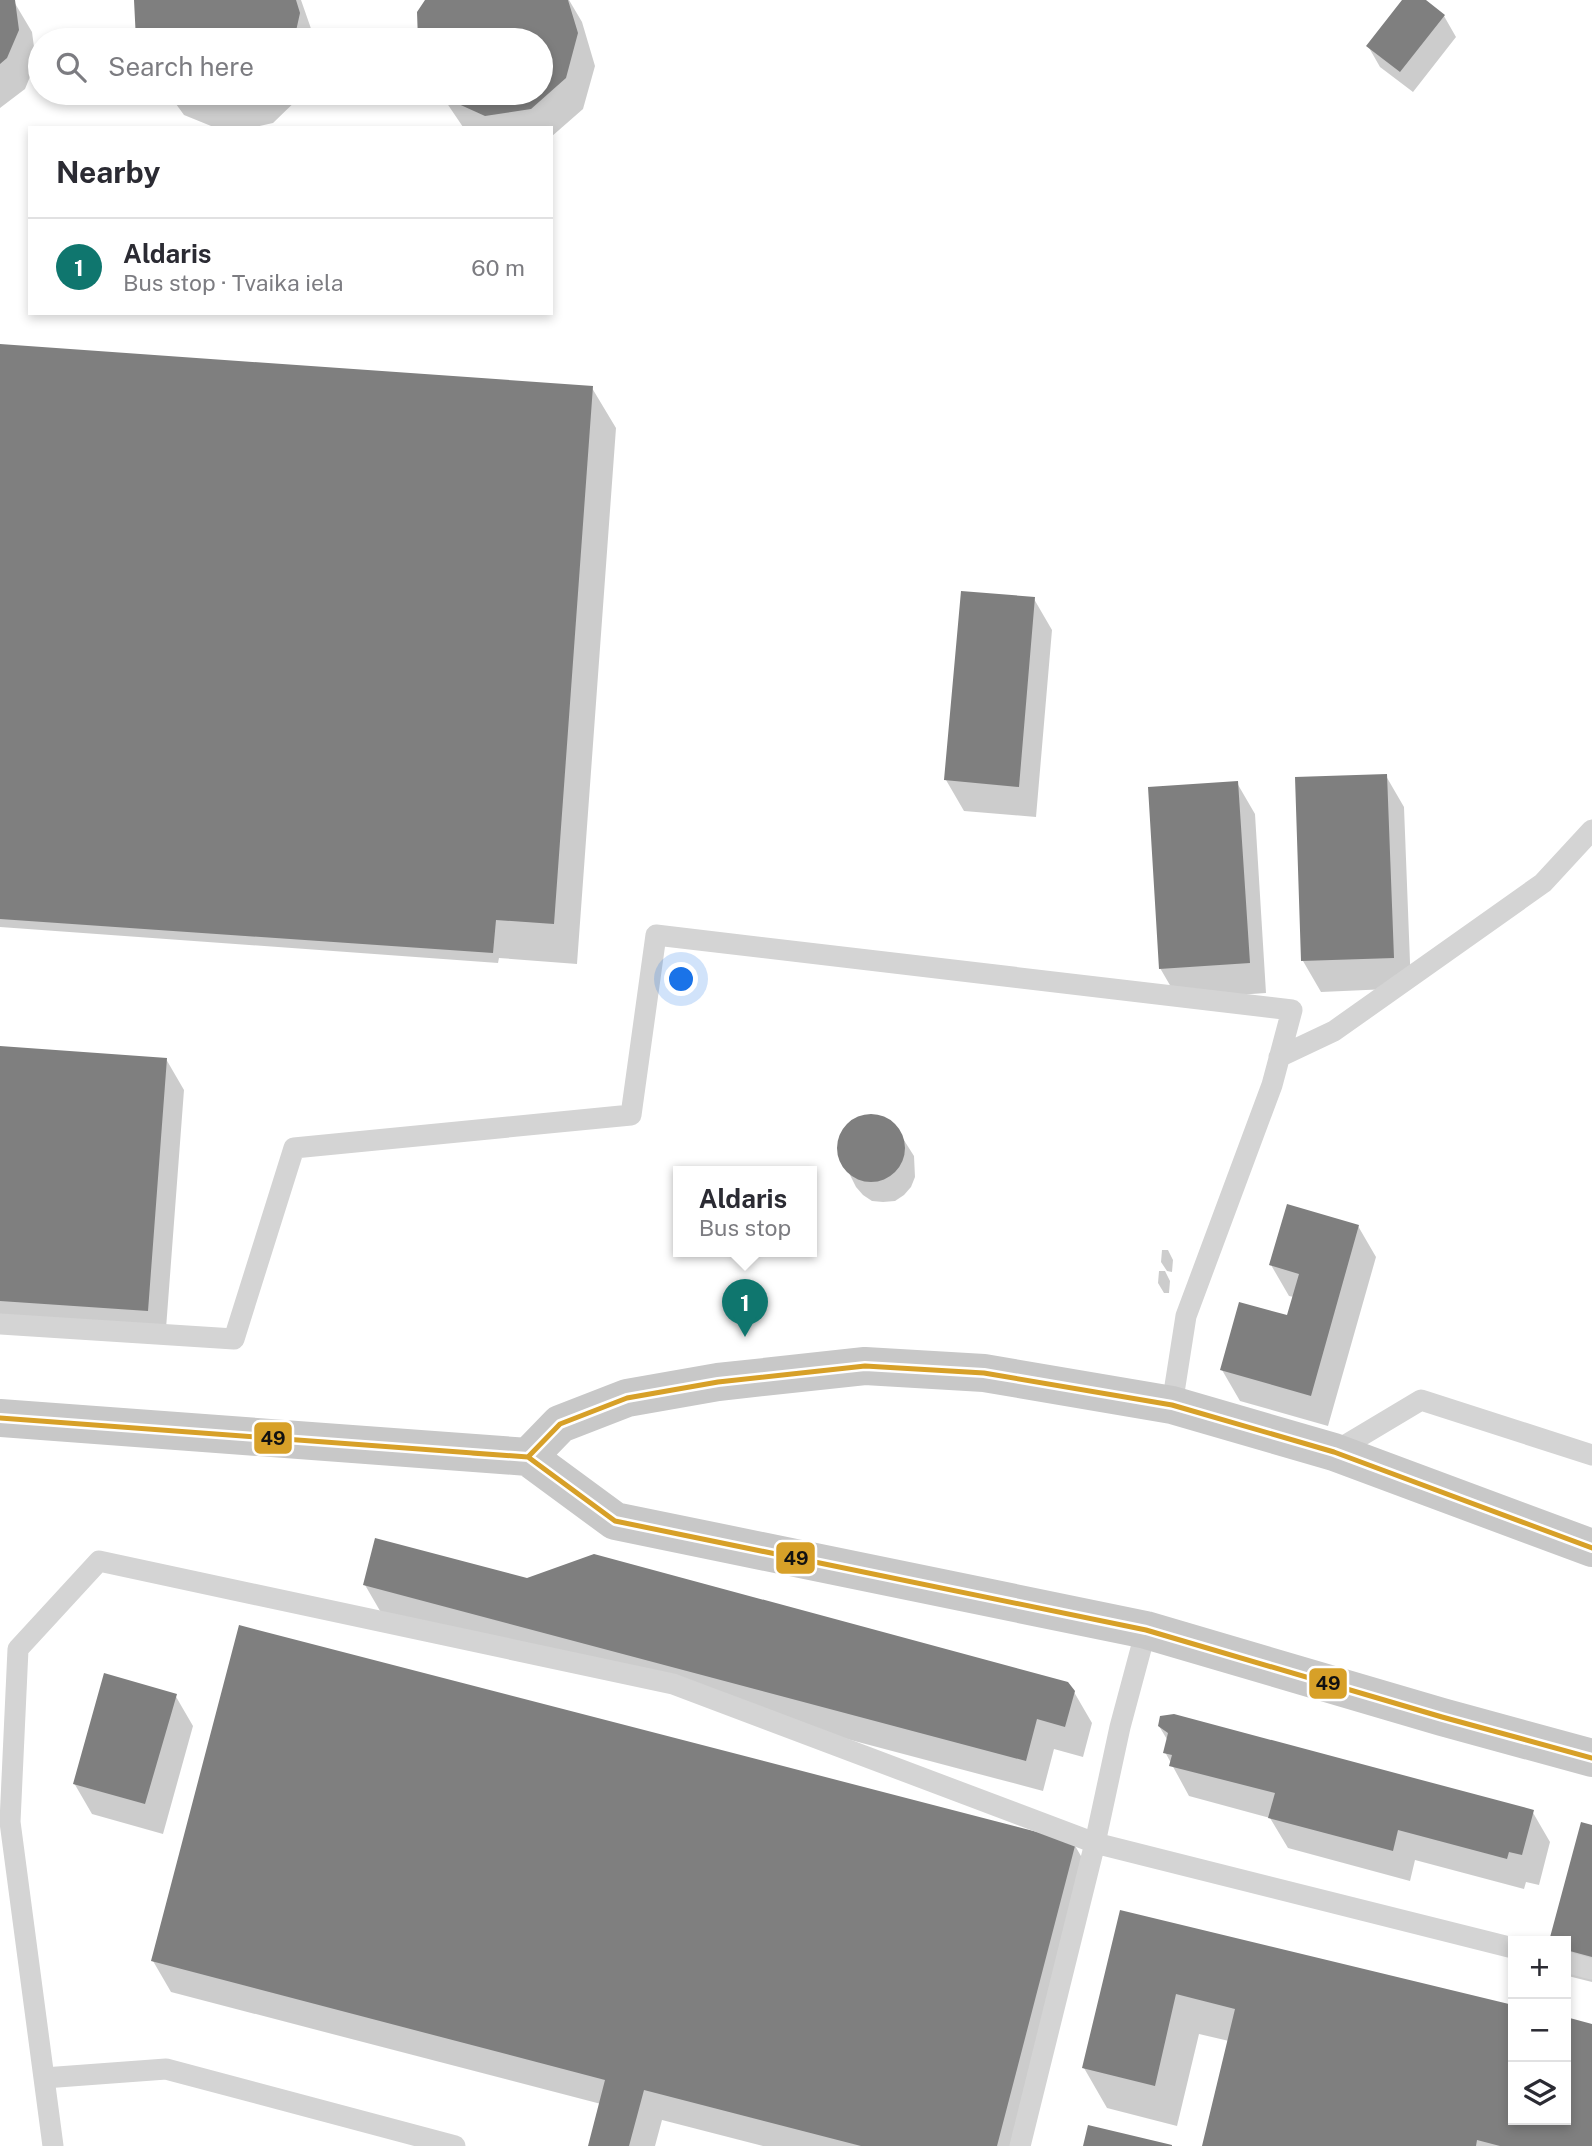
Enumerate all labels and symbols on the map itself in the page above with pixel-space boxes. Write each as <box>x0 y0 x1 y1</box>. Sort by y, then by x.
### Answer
your location <box>664 962 698 996</box>
pin: 1 <box>722 1279 768 1337</box>
line badge: 49 <box>253 1421 293 1455</box>
text: 49 <box>261 1427 286 1449</box>
line badge: 49 <box>775 1541 816 1575</box>
text: 49 <box>784 1547 809 1569</box>
line badge: 49 <box>1308 1667 1348 1700</box>
text: 49 <box>1316 1672 1341 1694</box>

